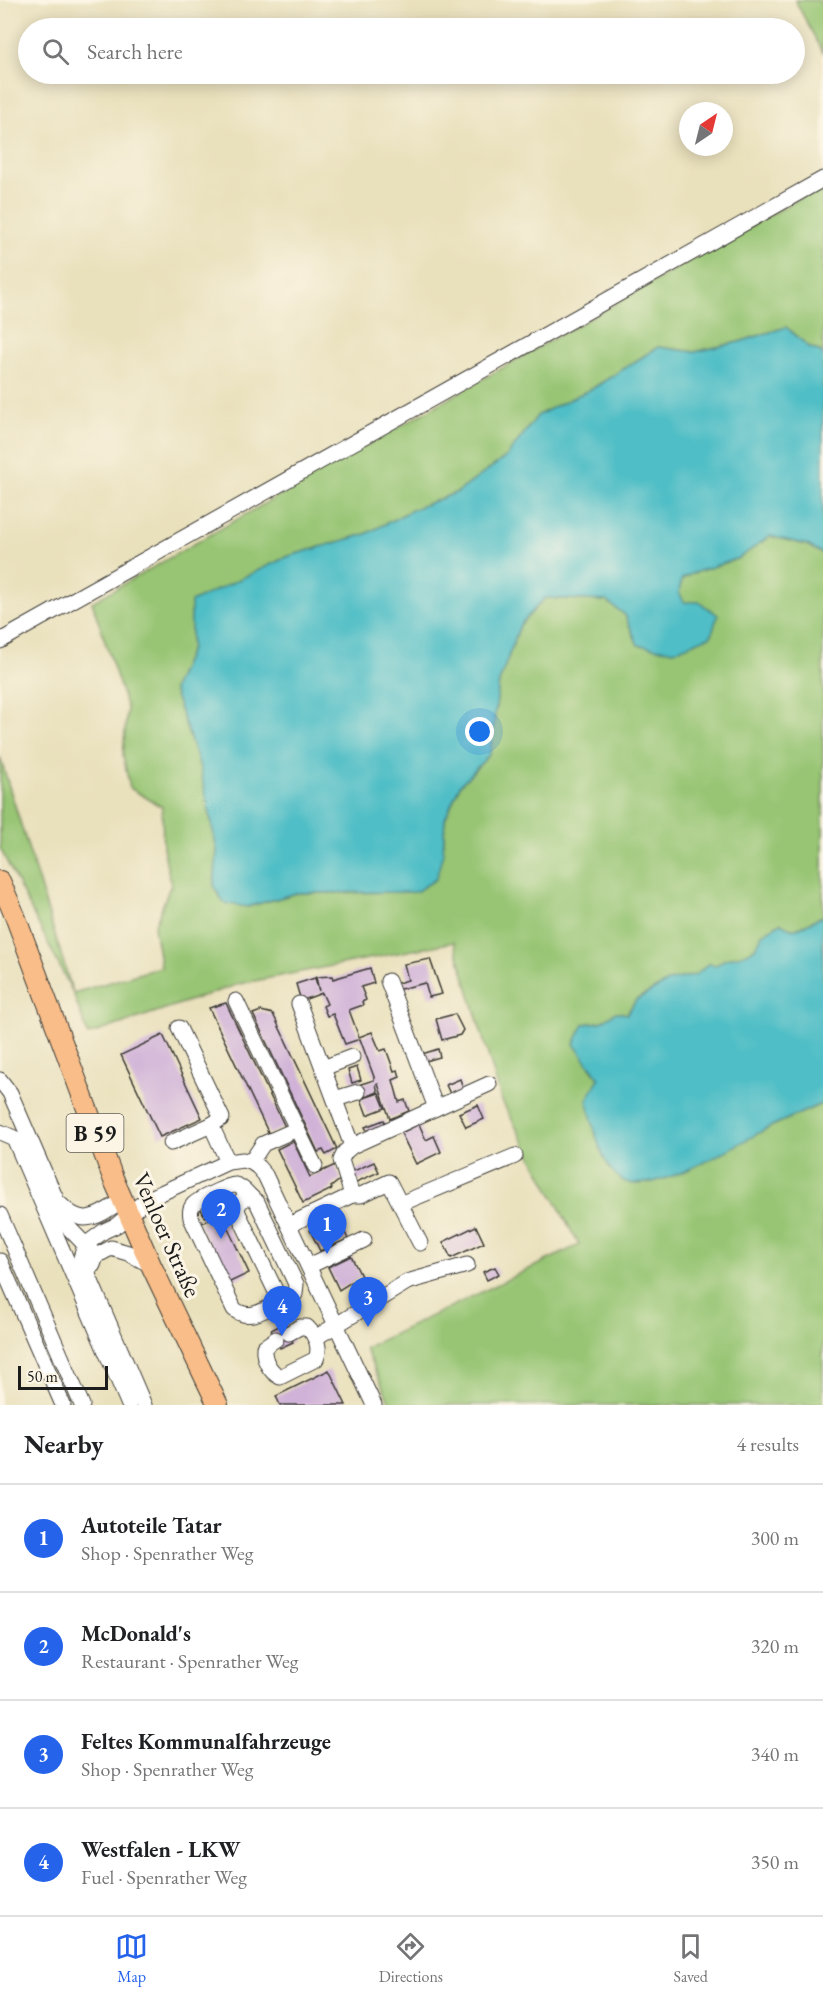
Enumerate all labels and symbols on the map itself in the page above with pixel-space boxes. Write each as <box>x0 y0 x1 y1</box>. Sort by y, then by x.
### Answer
north arrow <box>679 102 733 156</box>
your location <box>465 717 494 746</box>
road number: B 59 <box>66 1114 124 1152</box>
street label: Venloer Straße <box>126 1168 209 1302</box>
pin: 2 <box>202 1190 240 1239</box>
pin: 1 <box>308 1204 346 1254</box>
pin: 3 <box>348 1278 388 1327</box>
pin: 4 <box>262 1286 302 1336</box>
scale bar <box>18 1363 108 1390</box>

